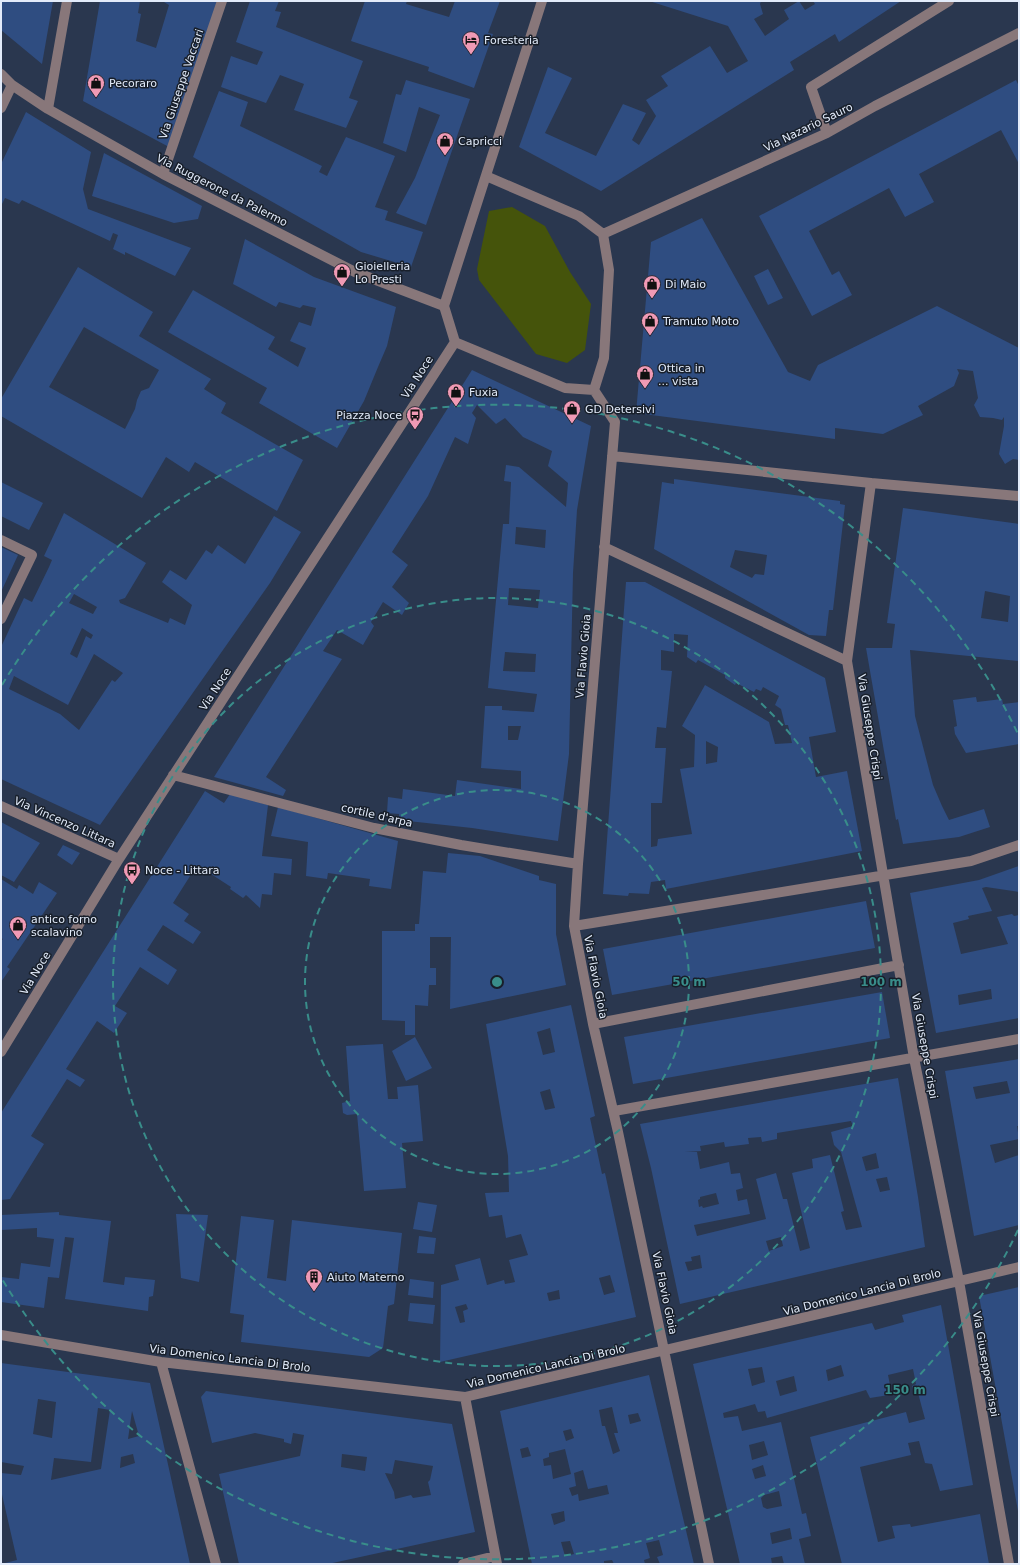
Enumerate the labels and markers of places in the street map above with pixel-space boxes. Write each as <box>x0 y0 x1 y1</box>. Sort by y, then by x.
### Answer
hotel icon: Foresteria <box>461 30 481 55</box>
place label: Foresteria <box>484 34 539 47</box>
shop icon: Pecoraro <box>86 73 106 98</box>
place label: Pecoraro <box>109 77 157 90</box>
shop icon: Capricci <box>435 131 455 156</box>
place label: Capricci <box>458 135 502 148</box>
place label: Gioielleria Lo Presti <box>355 260 410 286</box>
shop icon: Gioielleria Lo Presti <box>332 262 352 287</box>
shop icon: Di Maio <box>642 274 662 299</box>
place label: Di Maio <box>665 278 706 291</box>
shop icon: Tramuto Moto <box>640 311 660 336</box>
place label: Tramuto Moto <box>662 315 739 328</box>
place label: Ottica in ... vista <box>658 362 705 388</box>
shop icon: Ottica in ... vista <box>635 364 655 389</box>
shop icon: Fuxia <box>446 382 466 407</box>
place label: Fuxia <box>469 386 498 399</box>
shop icon: GD Detersivi <box>562 399 582 424</box>
place label: GD Detersivi <box>585 403 655 416</box>
bus stop icon: Piazza Noce <box>405 405 425 430</box>
place label: Piazza Noce <box>336 409 402 422</box>
bus stop icon: Noce - Littara <box>122 860 142 885</box>
place label: Noce - Littara <box>145 864 220 877</box>
place label: antico forno scalavino <box>31 913 97 939</box>
shop icon: antico forno scalavino <box>8 915 28 940</box>
centre of rings <box>490 975 504 989</box>
building icon: Aiuto Materno <box>304 1267 324 1292</box>
place label: Aiuto Materno <box>327 1271 405 1284</box>

